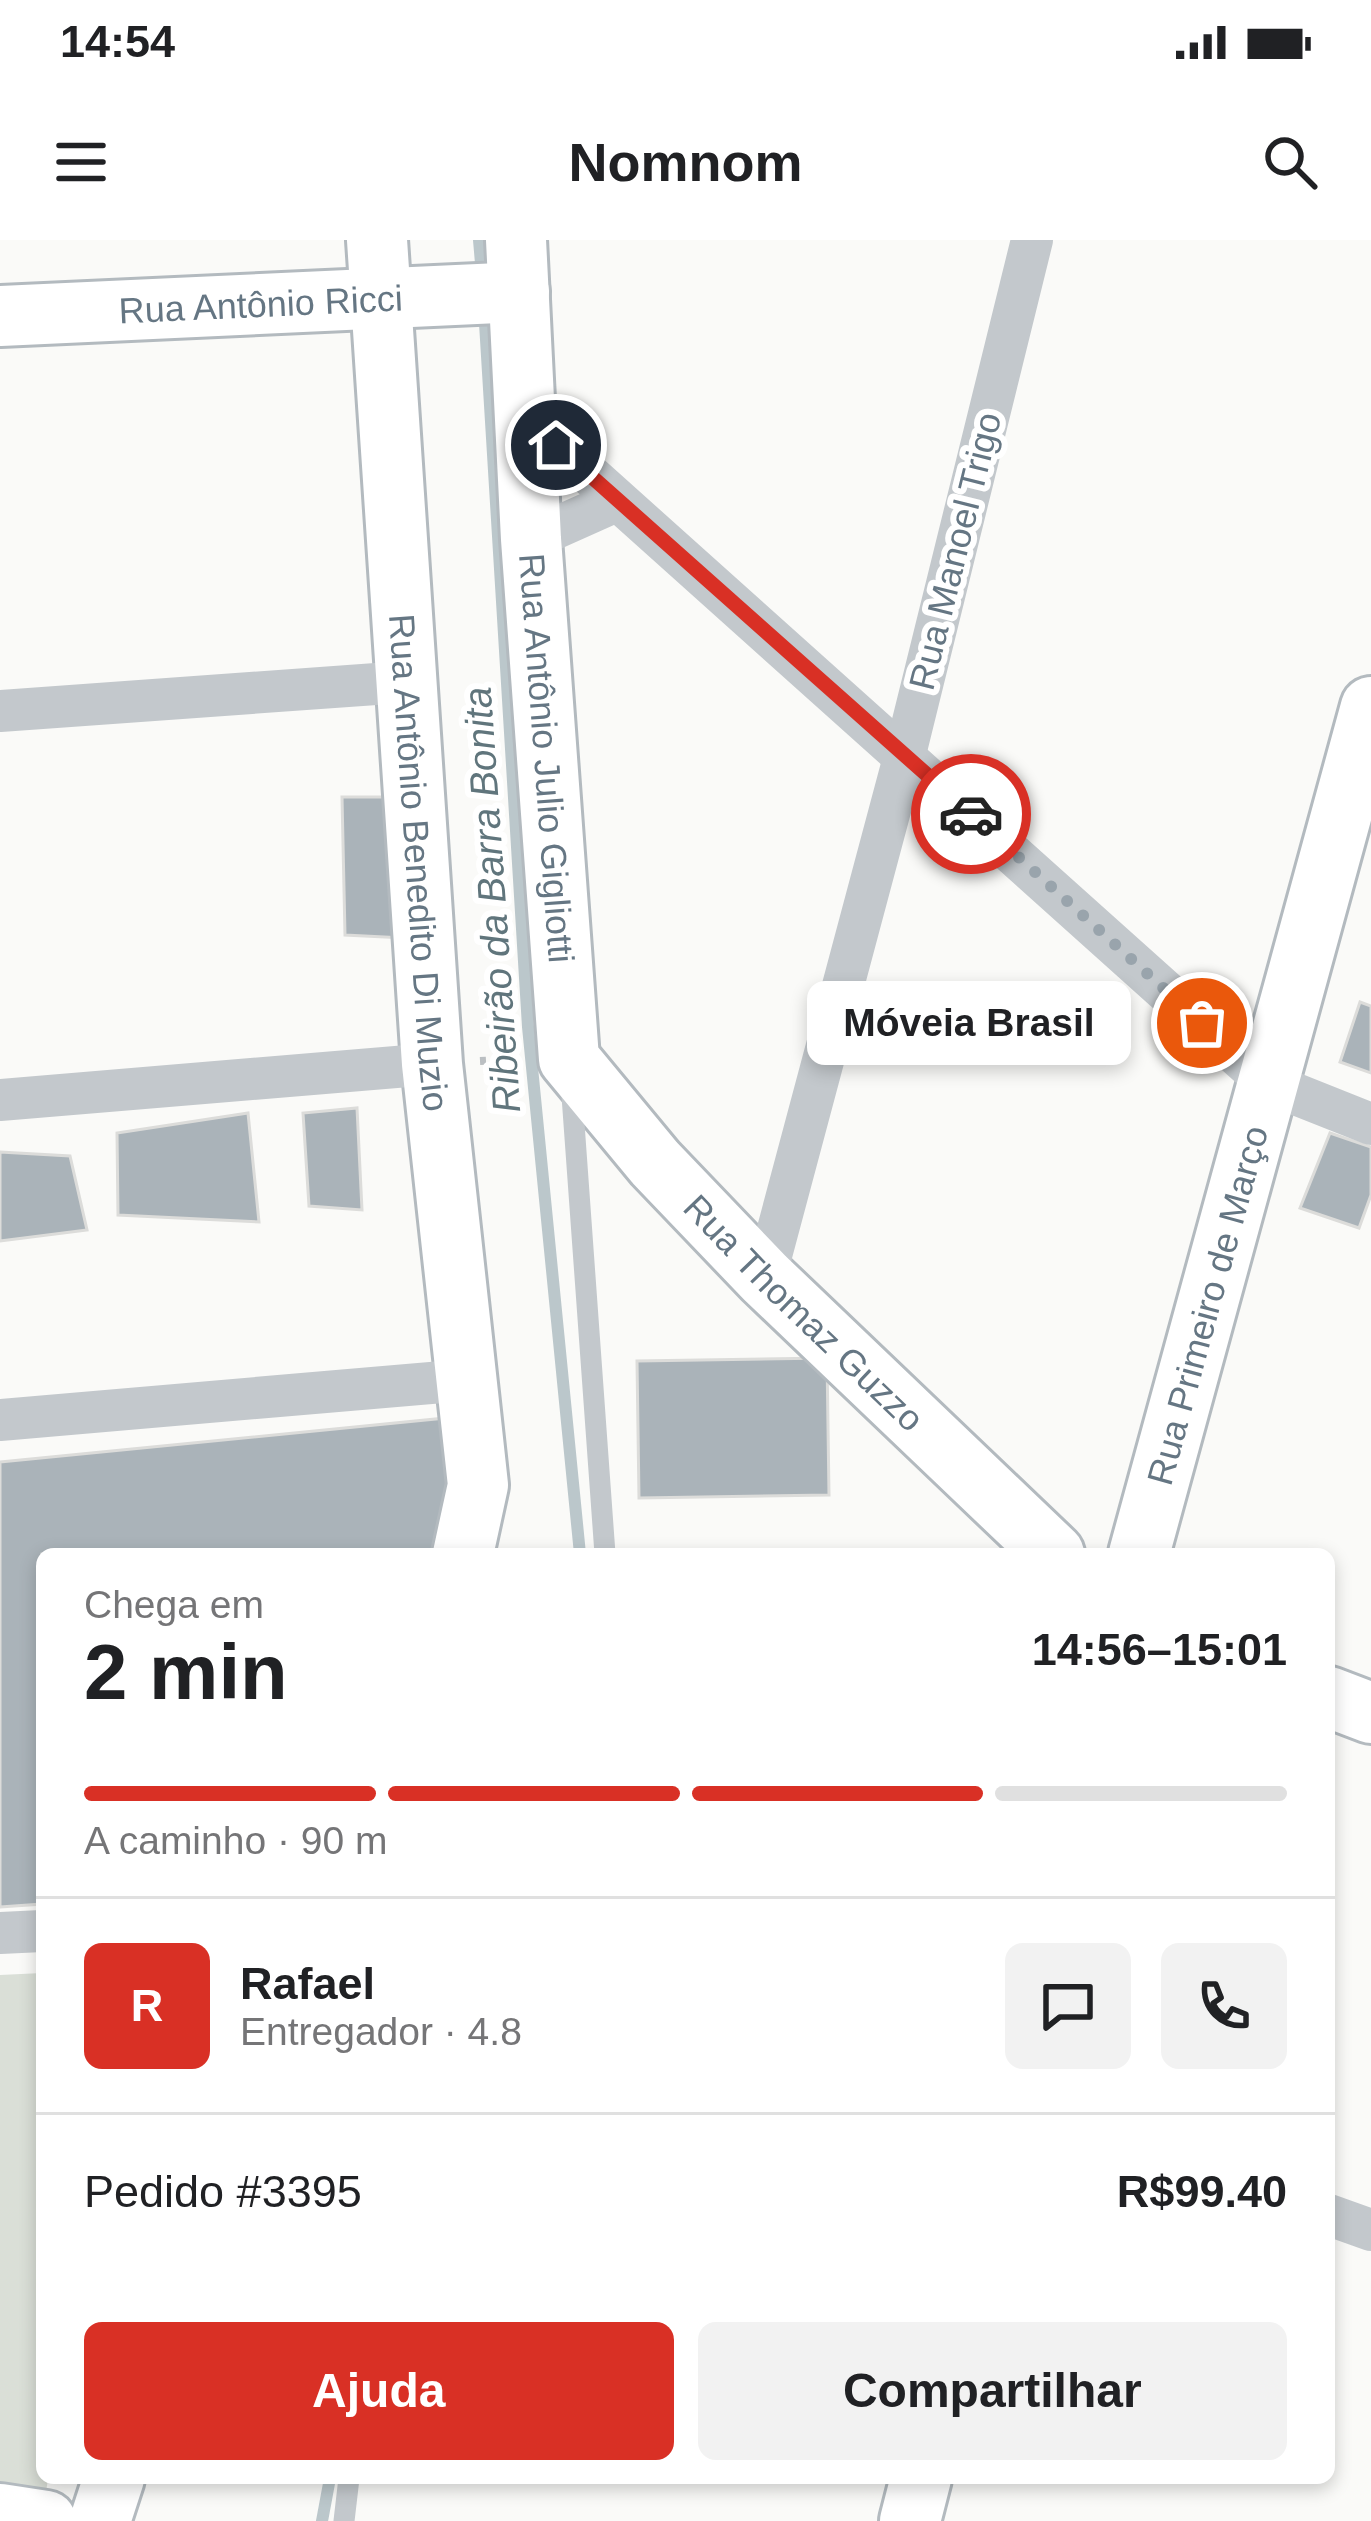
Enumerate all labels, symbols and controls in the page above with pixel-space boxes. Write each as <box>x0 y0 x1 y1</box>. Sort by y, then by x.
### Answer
text: 14:54 <box>60 16 175 67</box>
icon: menu <box>48 129 114 195</box>
icon: search <box>1257 129 1323 195</box>
text: Nomnom <box>569 132 802 192</box>
street label: Rua Antônio Ricci <box>118 277 404 331</box>
pin <box>505 394 607 496</box>
street label: Rua Manoel Trigo <box>901 408 1009 694</box>
icon: home <box>523 412 589 478</box>
street label: Rua Antônio Julio Gigliotti <box>512 552 582 964</box>
street label: Rua Antônio Benedito Di Muzio <box>382 613 458 1113</box>
water label: Ribeirão da Barra Bonita <box>456 685 528 1115</box>
courier <box>911 754 1031 874</box>
icon: car <box>938 781 1004 847</box>
pin <box>1151 972 1253 1074</box>
callout: Móveia Brasil <box>806 981 1130 1065</box>
icon: bag <box>1169 990 1235 1056</box>
text: Móveia Brasil <box>843 1001 1095 1044</box>
street label: Rua Primeiro de Março <box>1138 1121 1276 1489</box>
street label: Rua Thomaz Guzzo <box>676 1186 932 1439</box>
text: Chega em <box>84 1583 264 1626</box>
text: 14:56–15:01 <box>1032 1624 1287 1675</box>
text: 2 min <box>84 1628 288 1716</box>
text: A caminho · 90 m <box>84 1819 387 1862</box>
button: chat <box>1005 1943 1131 2069</box>
button: phone <box>1161 1943 1287 2069</box>
text: Rafael <box>240 1958 375 2009</box>
text: R <box>131 1980 163 2031</box>
text: Entregador · 4.8 <box>240 2010 522 2053</box>
text: Pedido #3395 <box>84 2166 362 2217</box>
text: R$99.40 <box>1117 2166 1287 2217</box>
button: Ajuda <box>84 2322 674 2460</box>
button: Compartilhar <box>698 2322 1287 2460</box>

